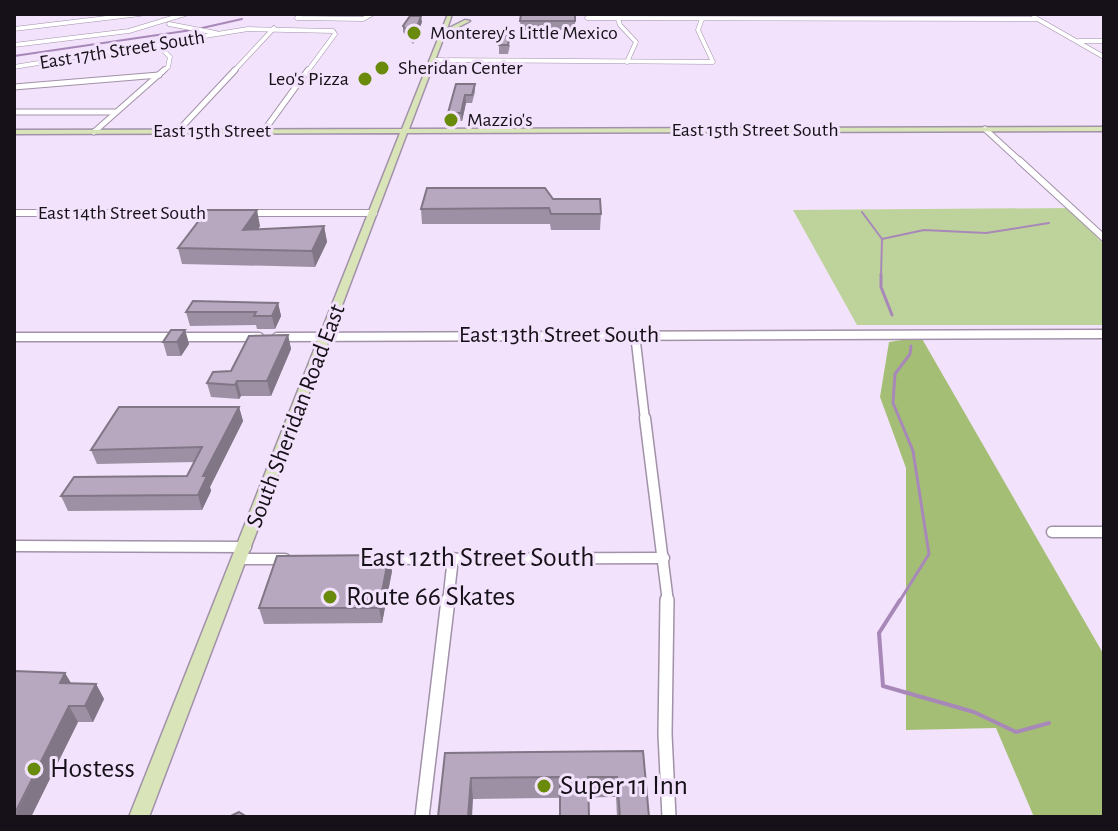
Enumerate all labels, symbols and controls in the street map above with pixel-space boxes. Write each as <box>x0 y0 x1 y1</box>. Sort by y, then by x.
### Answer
place label: Monterey's Little Mexico <box>430 23 618 43</box>
marker: Monterey's Little Mexico <box>405 24 423 42</box>
street label: East 17th Street South <box>38 27 206 73</box>
place label: Sheridan Center <box>398 58 523 78</box>
marker: Sheridan Center <box>373 59 391 77</box>
place label: Leo's Pizza <box>268 69 349 89</box>
marker: Leo's Pizza <box>356 70 374 88</box>
place label: Mazzio's <box>467 110 533 130</box>
marker: Mazzio's <box>442 111 460 129</box>
street label: East 15th Street South <box>671 120 839 140</box>
street label: East 15th Street <box>153 121 272 141</box>
street label: East 14th Street South <box>38 203 206 223</box>
street label: South Sheridan Road East <box>242 301 350 531</box>
street label: East 13th Street South <box>459 323 659 347</box>
street label: East 12th Street South <box>360 544 594 572</box>
place label: Route 66 Skates <box>346 583 515 611</box>
marker: Route 66 Skates <box>321 588 339 606</box>
place label: Hostess <box>50 755 135 783</box>
marker: Hostess <box>25 760 43 778</box>
place label: Super 11 Inn <box>560 772 688 800</box>
marker: Super 11 Inn <box>535 777 553 795</box>

